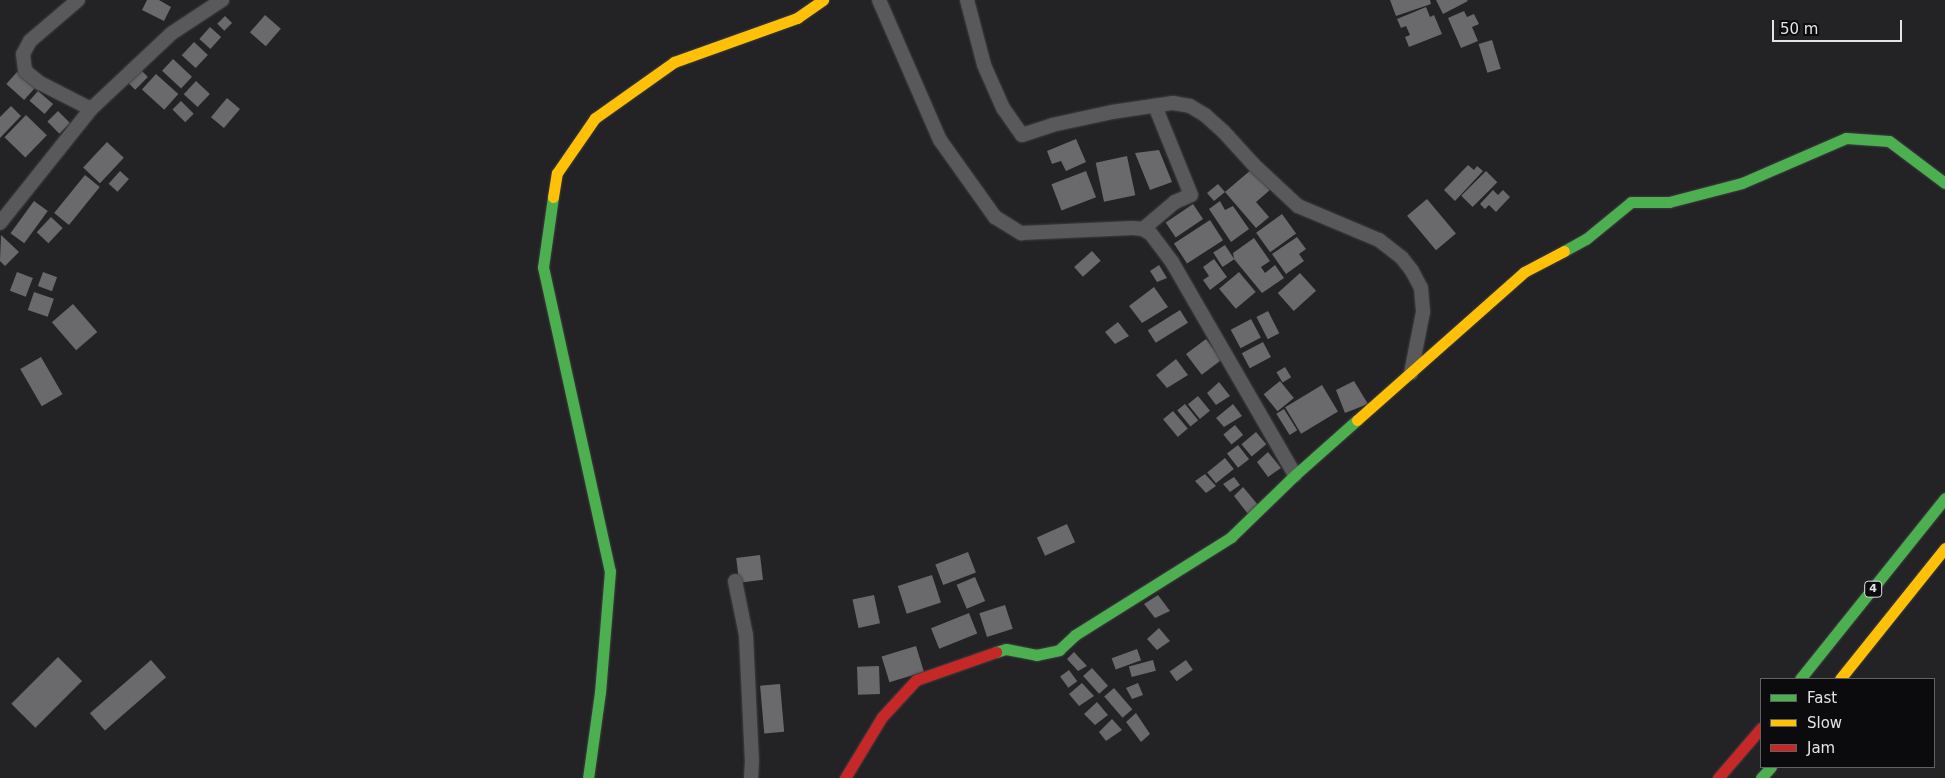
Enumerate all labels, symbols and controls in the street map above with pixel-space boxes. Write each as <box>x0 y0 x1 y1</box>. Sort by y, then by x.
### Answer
scale bar <box>1775 10 1905 42</box>
text: 50 m <box>1780 20 1818 38</box>
road number: 4 <box>1863 580 1883 598</box>
legend <box>1760 678 1935 768</box>
text: Fast <box>1807 689 1837 707</box>
text: Slow <box>1807 714 1842 732</box>
text: Jam <box>1807 739 1835 757</box>

